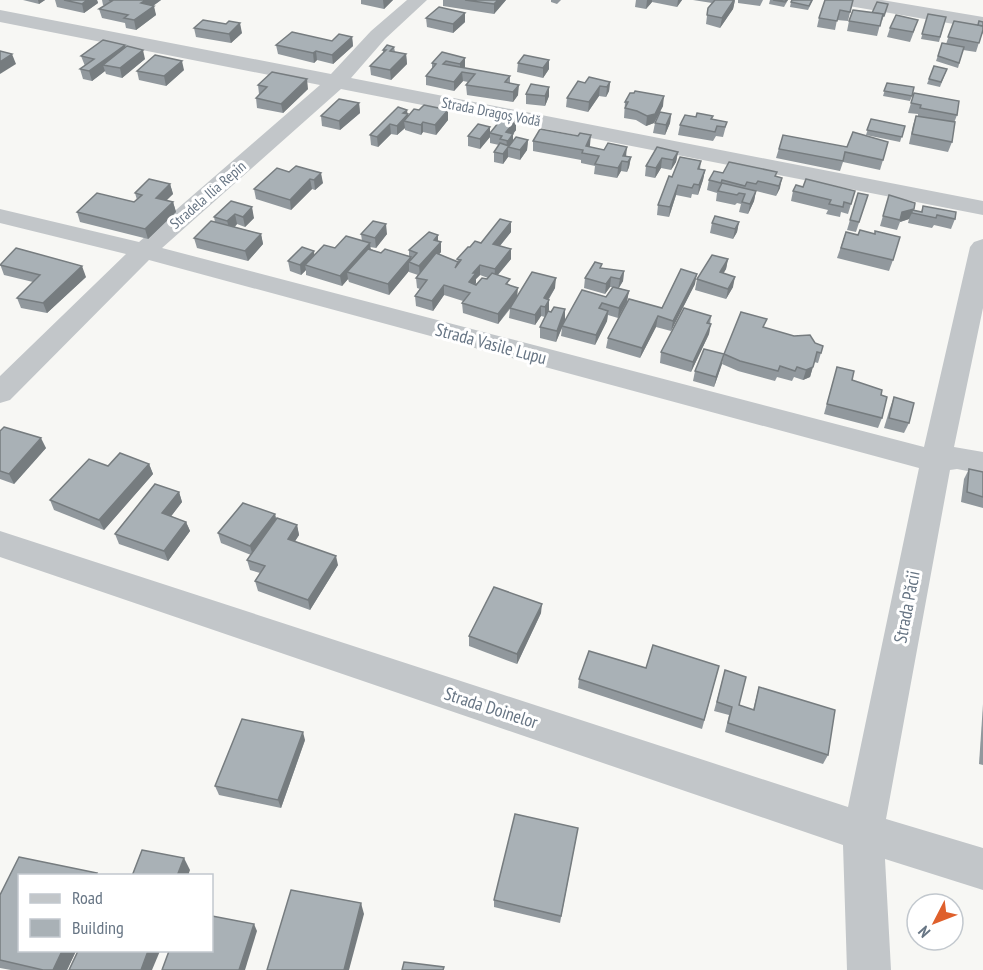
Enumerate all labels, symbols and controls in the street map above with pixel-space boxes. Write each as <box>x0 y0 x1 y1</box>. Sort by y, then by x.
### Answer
street label: Strada Dragoș Vodă <box>440 93 542 130</box>
street label: Stradela Ilia Repin <box>166 156 250 233</box>
street label: Strada Vasile Lupu <box>433 318 549 369</box>
street label: Strada Păcii <box>888 569 925 645</box>
street label: Strada Doinelor <box>441 682 541 733</box>
legend <box>18 874 213 952</box>
text: Road <box>72 886 103 909</box>
north arrow <box>905 892 965 952</box>
text: Building <box>72 916 124 939</box>
text: N <box>914 922 934 942</box>

